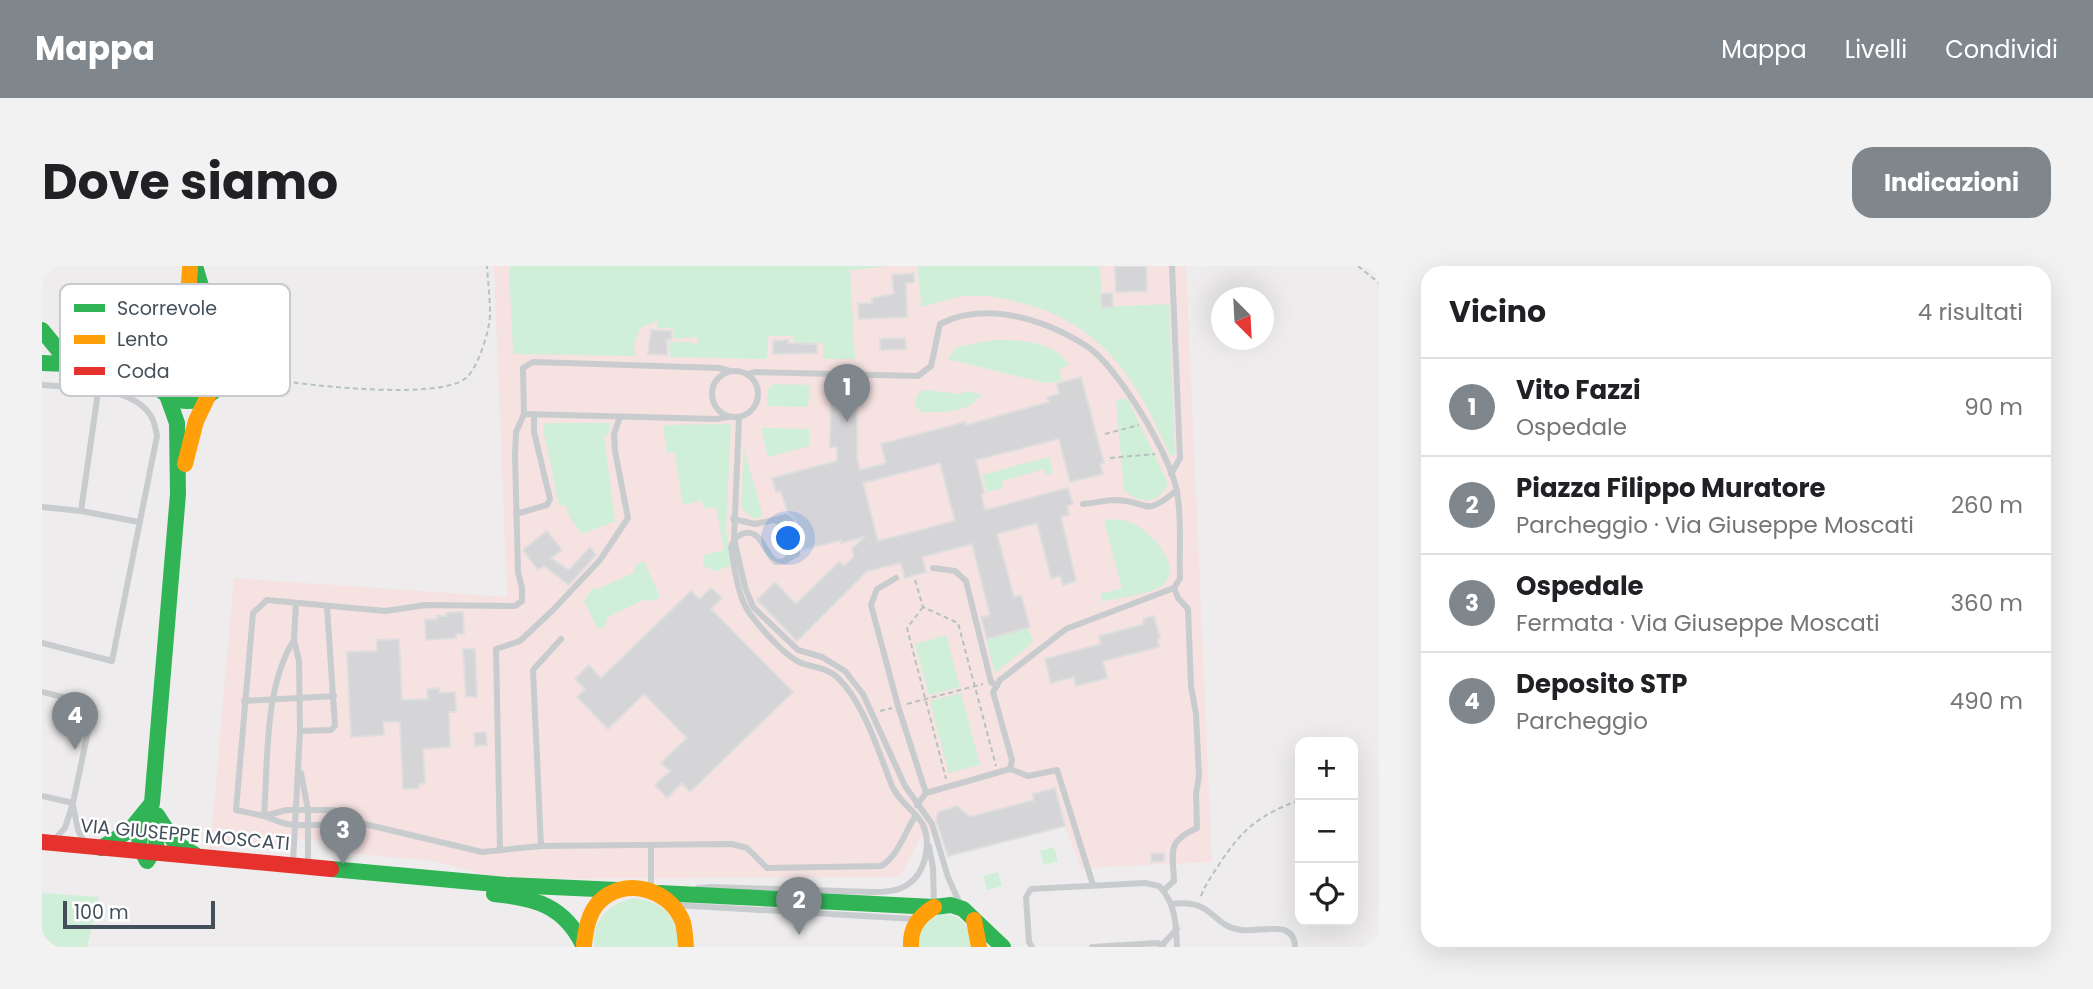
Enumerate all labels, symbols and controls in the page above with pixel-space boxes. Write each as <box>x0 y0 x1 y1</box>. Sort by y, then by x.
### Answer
text: Mappa <box>35 25 155 72</box>
text: Mappa <box>1721 33 1807 66</box>
text: Livelli <box>1845 33 1907 66</box>
text: Condividi <box>1945 33 2058 66</box>
button: Indicazioni <box>1852 147 2051 218</box>
text: Dove siamo <box>42 148 338 216</box>
legend <box>60 284 290 396</box>
north arrow <box>1211 287 1274 350</box>
text: Vicino <box>1449 290 1546 333</box>
text: Scorrevole <box>117 295 217 322</box>
text: 4 risultati <box>1918 296 2023 328</box>
text: Lento <box>117 326 168 353</box>
text: Coda <box>117 358 170 385</box>
pin: 1 <box>824 364 870 422</box>
text: Vito Fazzi <box>1516 372 1641 408</box>
text: 1 <box>1468 391 1476 423</box>
text: 90 m <box>1964 391 2023 423</box>
text: Ospedale <box>1516 411 1627 443</box>
text: Piazza Filippo Muratore <box>1516 470 1826 506</box>
text: 2 <box>1465 489 1479 521</box>
text: 260 m <box>1951 489 2023 521</box>
text: Parcheggio · Via Giuseppe Moscati <box>1516 509 1914 541</box>
your location <box>771 521 805 555</box>
text: Ospedale <box>1516 568 1644 604</box>
text: 3 <box>1465 587 1479 619</box>
text: 360 m <box>1951 587 2023 619</box>
text: Fermata · Via Giuseppe Moscati <box>1516 607 1880 639</box>
text: Deposito STP <box>1516 666 1688 702</box>
text: 4 <box>1464 685 1480 717</box>
text: 490 m <box>1950 685 2023 717</box>
pin: 4 <box>52 692 98 750</box>
text: Parcheggio <box>1516 705 1648 737</box>
map controls <box>1295 737 1358 926</box>
button: + <box>1295 737 1358 800</box>
button: − <box>1295 800 1358 863</box>
pin: 3 <box>320 807 366 865</box>
street label: VIA GIUSEPPE MOSCATI <box>79 812 291 857</box>
button: locate <box>1295 863 1358 926</box>
pin: 2 <box>776 877 822 935</box>
scale bar <box>63 898 215 930</box>
text: 100 m <box>74 899 129 926</box>

